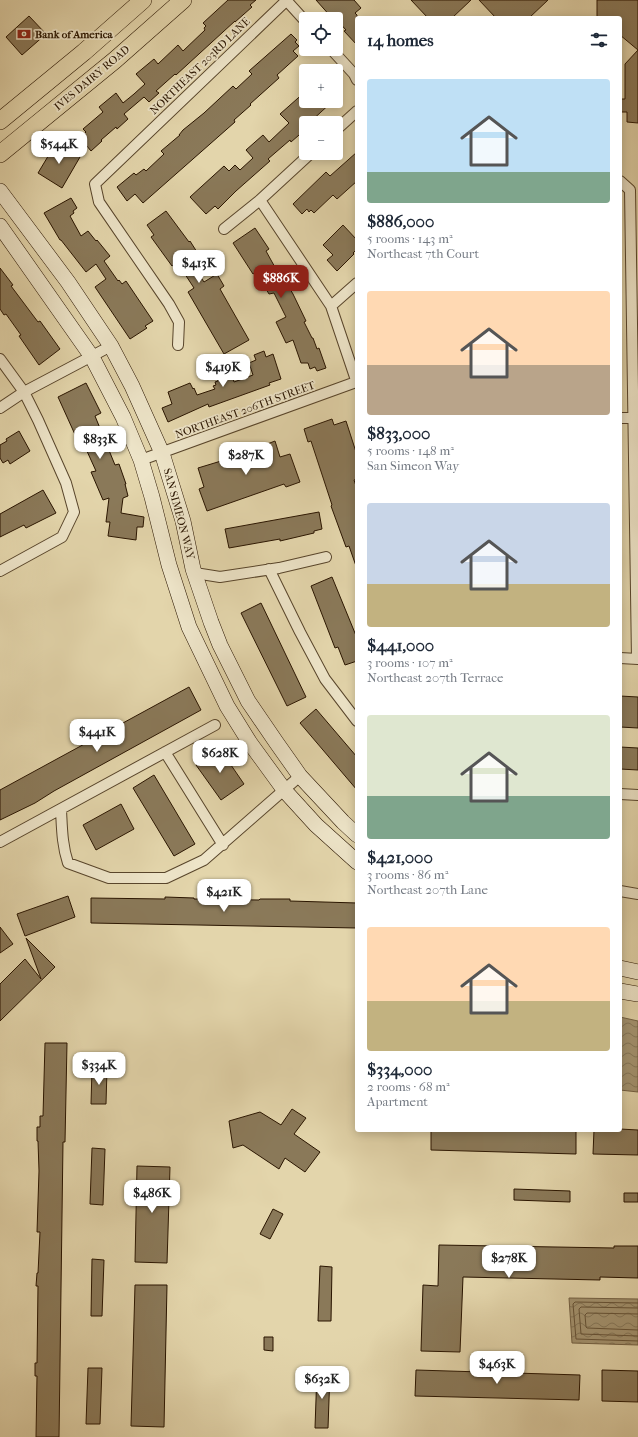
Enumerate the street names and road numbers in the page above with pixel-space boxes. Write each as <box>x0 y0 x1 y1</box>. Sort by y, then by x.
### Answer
street label: NORTHEAST 203RD LANE <box>147 15 253 117</box>
street label: IVES DAIRY ROAD <box>52 43 132 113</box>
street label: NORTHEAST 206TH STREET <box>173 378 317 441</box>
street label: SAN SIMEON WAY <box>161 467 198 562</box>

